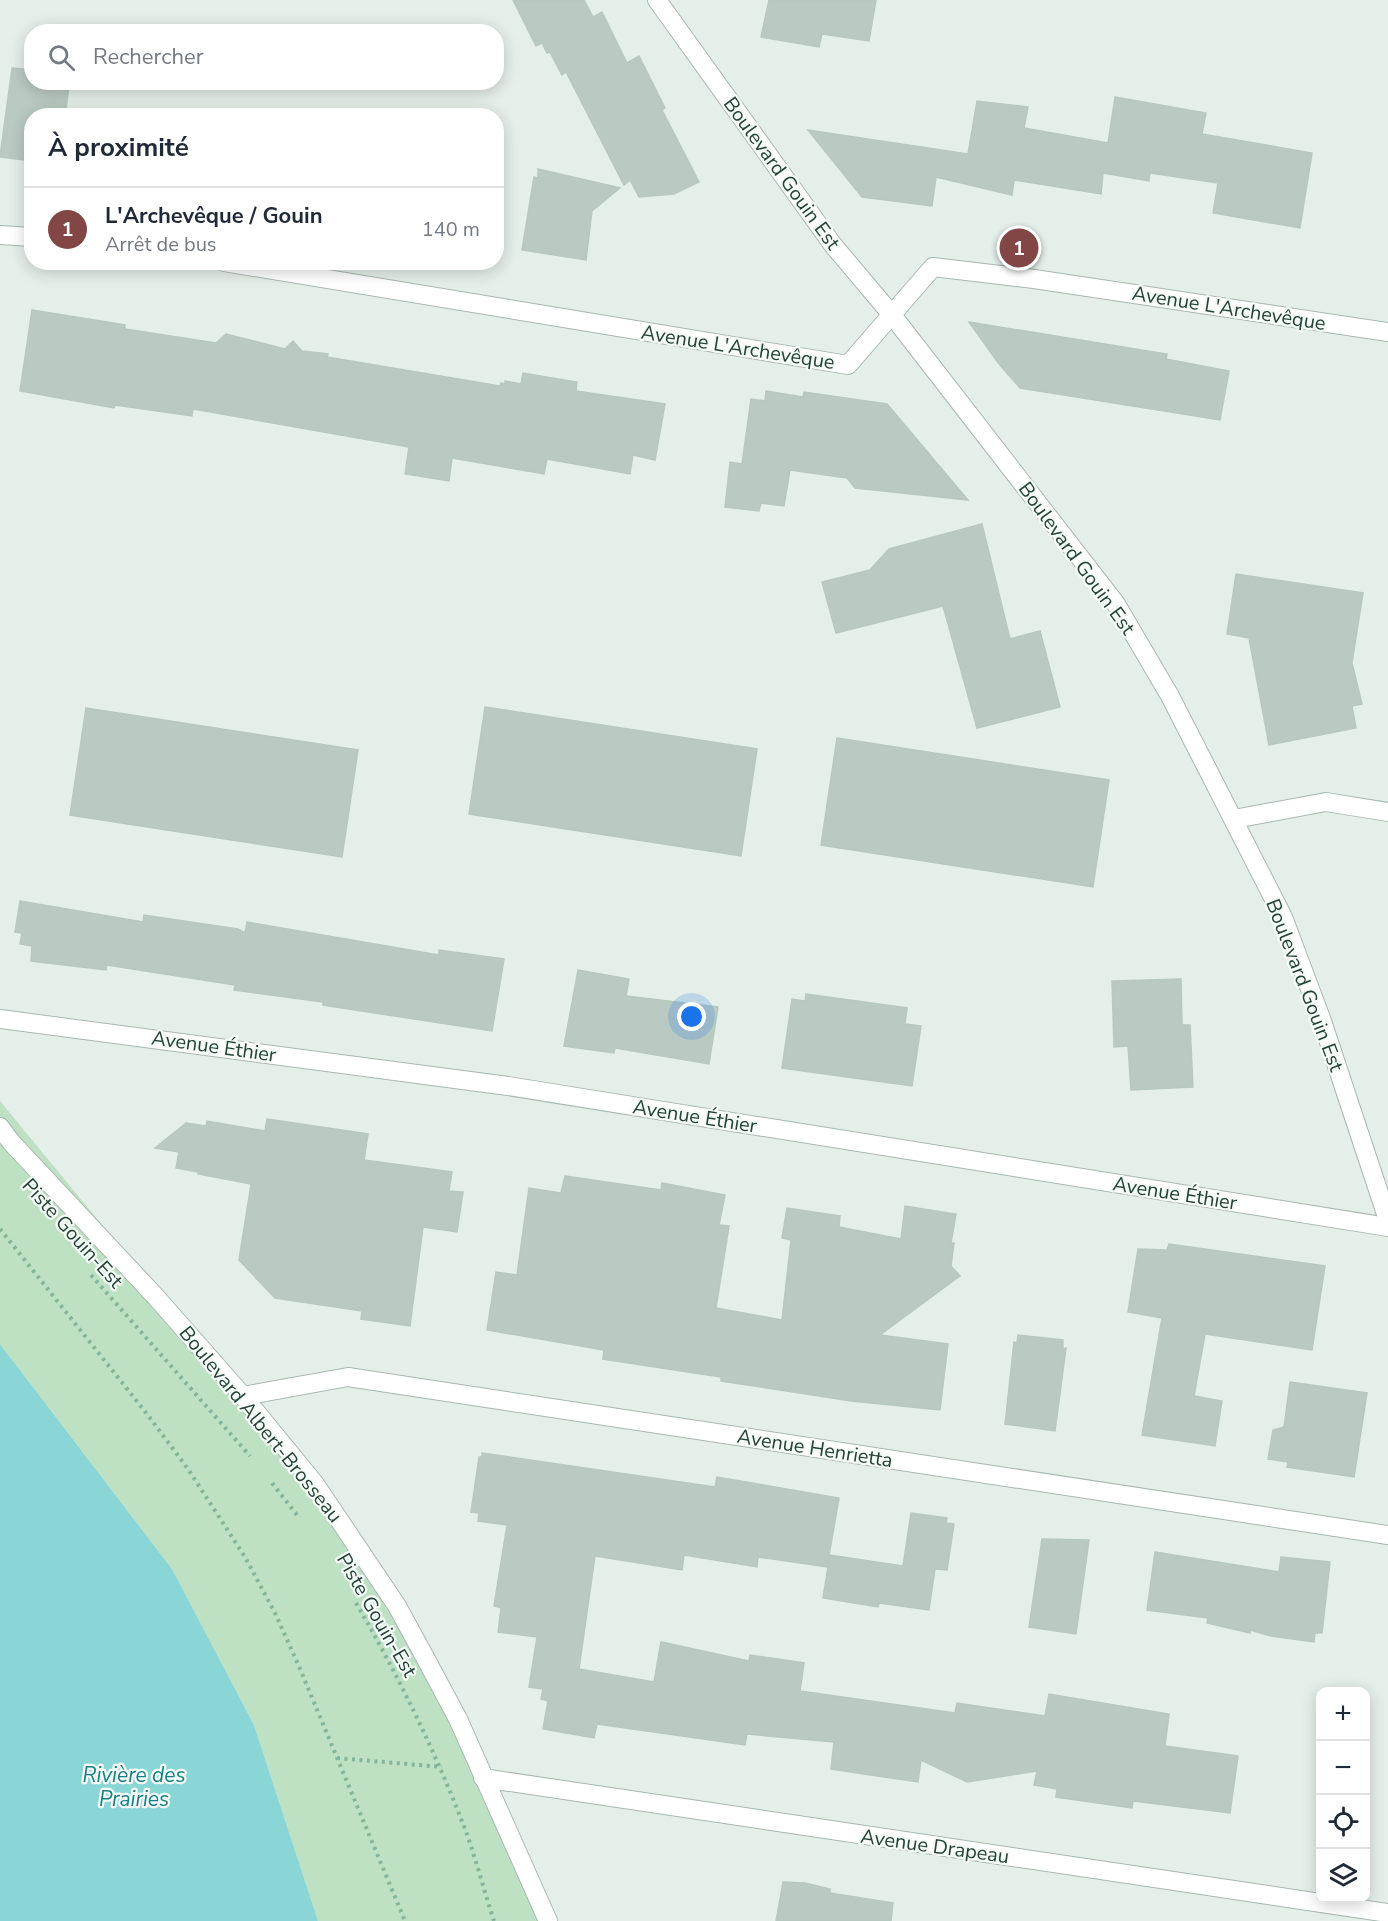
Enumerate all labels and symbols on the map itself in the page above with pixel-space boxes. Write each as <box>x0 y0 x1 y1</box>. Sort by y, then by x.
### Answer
street label: Boulevard Gouin Est <box>717 91 847 256</box>
pin: 1 <box>1000 226 1038 270</box>
street label: Avenue L'Archevêque <box>1130 280 1328 337</box>
street label: Avenue L'Archevêque <box>639 319 837 376</box>
street label: Boulevard Gouin Est <box>1012 476 1142 641</box>
street label: Boulevard Gouin Est <box>1259 895 1350 1076</box>
your location <box>677 1002 706 1031</box>
street label: Avenue Éthier <box>150 1024 278 1069</box>
street label: Avenue Éthier <box>631 1093 759 1140</box>
street label: Avenue Éthier <box>1111 1170 1239 1217</box>
street label: Piste Gouin-Est <box>16 1173 130 1295</box>
street label: Boulevard Albert-Brosseau <box>173 1320 348 1528</box>
street label: Avenue Henrietta <box>735 1423 895 1474</box>
street label: Piste Gouin-Est <box>330 1548 423 1683</box>
water label: Rivière des Prairies <box>82 1761 186 1813</box>
street label: Avenue Drapeau <box>859 1823 1011 1870</box>

